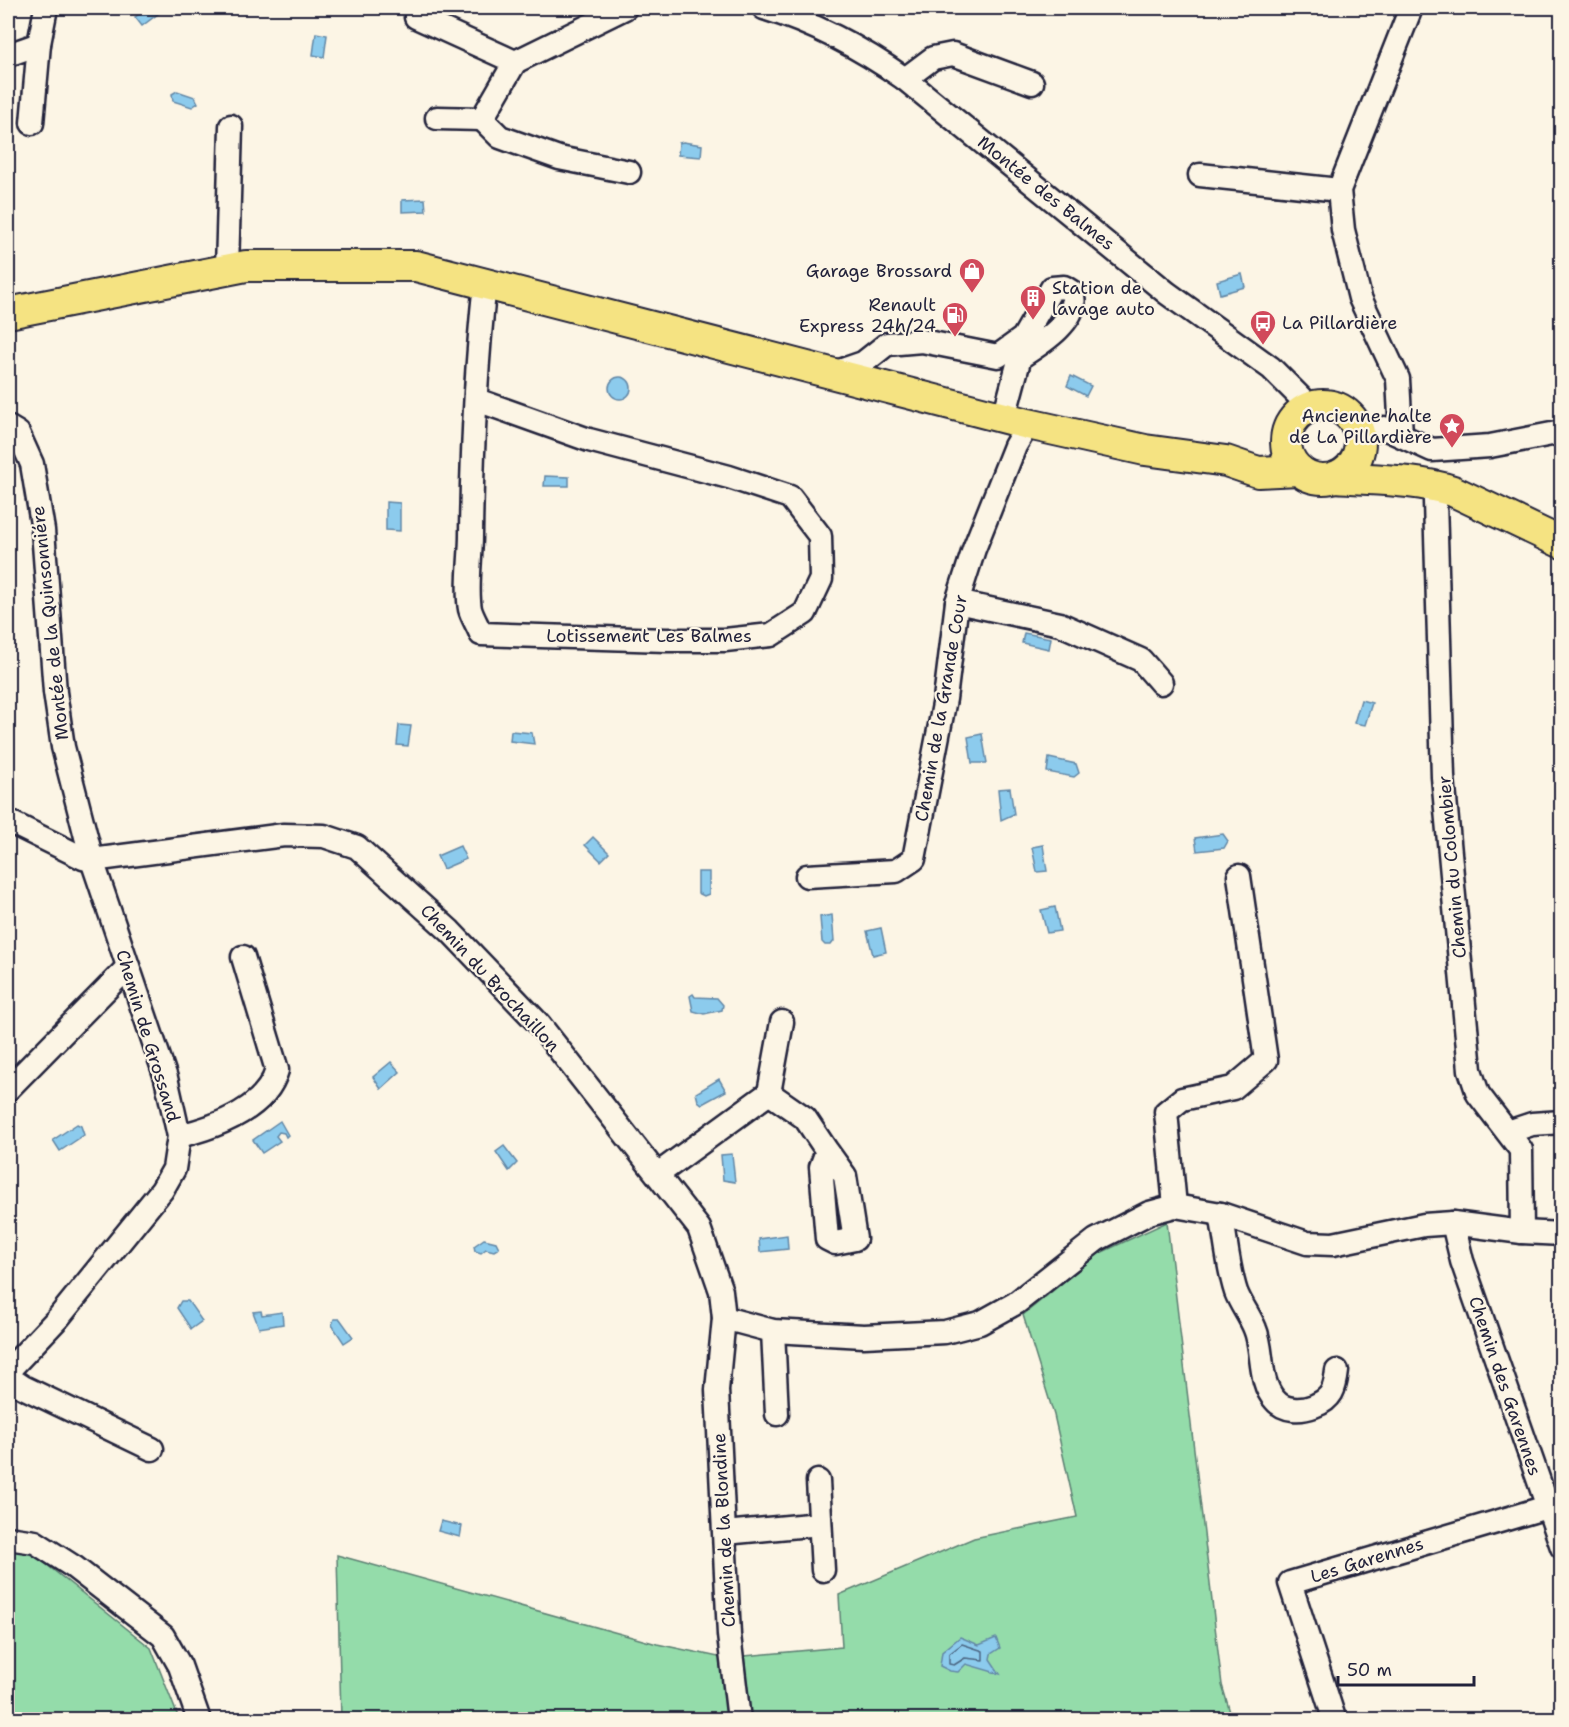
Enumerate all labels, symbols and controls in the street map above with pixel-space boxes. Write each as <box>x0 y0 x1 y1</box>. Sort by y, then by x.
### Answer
street label: Montée des Balmes <box>972 130 1120 256</box>
shop icon: Garage Brossard <box>957 256 987 294</box>
place label: Garage Brossard <box>806 259 952 283</box>
place label: Station de lavage auto <box>1052 276 1155 321</box>
building icon: Station de lavage auto <box>1018 283 1048 321</box>
place label: Renault Express 24h/24 <box>799 293 936 338</box>
fuel station icon: Renault Express 24h/24 <box>940 300 970 338</box>
bus stop icon: La Pillardière <box>1248 308 1278 346</box>
place label: La Pillardière <box>1282 311 1397 335</box>
place label: Ancienne halte de La Pillardière <box>1289 404 1432 449</box>
place icon: Ancienne halte de La Pillardière <box>1437 411 1467 449</box>
street label: Montée de la Quinsonniére <box>26 505 74 741</box>
street label: Chemin de la Grande Cour <box>909 592 973 824</box>
street label: Lotissement Les Balmes <box>546 624 752 648</box>
street label: Chemin du Colombier <box>1432 775 1472 959</box>
street label: Chemin du Brochaillon <box>415 899 565 1057</box>
street label: Chemin de Grossand <box>110 947 186 1125</box>
street label: Chemin des Garennes <box>1463 1293 1547 1479</box>
street label: Chemin de la Blondine <box>707 1432 741 1628</box>
street label: Les Garennes <box>1307 1531 1427 1589</box>
scale bar <box>1338 1649 1474 1687</box>
text: 50 m <box>1347 1658 1392 1682</box>

